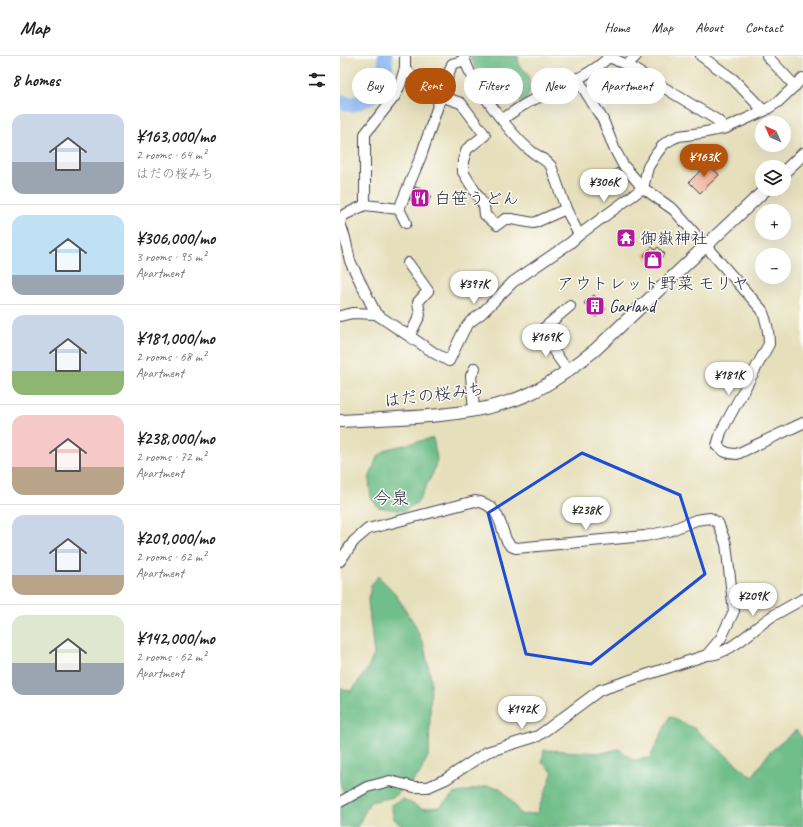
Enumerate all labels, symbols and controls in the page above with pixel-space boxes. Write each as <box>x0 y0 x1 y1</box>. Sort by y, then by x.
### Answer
text: Map <box>20 16 50 40</box>
text: Home <box>604 19 630 36</box>
text: Map <box>652 19 673 36</box>
text: About <box>695 19 723 36</box>
text: Contact <box>745 19 783 36</box>
chip: Buy <box>352 68 397 104</box>
chip: Rent <box>405 68 456 104</box>
chip: Filters <box>464 68 523 104</box>
chip: New <box>531 68 579 104</box>
chip: Apartment <box>587 68 666 104</box>
icon: filters <box>306 69 328 91</box>
text: 8 homes <box>12 70 60 91</box>
north arrow <box>755 116 791 152</box>
map controls <box>755 116 791 284</box>
text: ¥163,000/mo <box>136 126 215 147</box>
icon: home <box>44 130 92 178</box>
pin: ¥163K <box>676 144 732 178</box>
text: 2 rooms · 64 m² <box>136 147 206 163</box>
text: ¥163K <box>689 149 719 165</box>
button: layers <box>755 160 791 196</box>
text: はだの桜みち <box>136 166 213 182</box>
pin: ¥306K <box>576 169 632 203</box>
text: ¥306K <box>589 174 619 190</box>
restaurant icon: 白笹うどん <box>409 187 431 209</box>
place label: 白笹うどん <box>434 188 519 209</box>
button: + <box>755 204 791 240</box>
temple icon: 御嶽神社 <box>615 227 637 249</box>
text: ¥306,000/mo <box>136 228 215 249</box>
place label: 御嶽神社 <box>640 228 708 249</box>
icon: home <box>44 231 92 279</box>
button: − <box>755 248 791 284</box>
text: 3 rooms · 95 m² <box>136 249 206 265</box>
shop icon: アウトレット野菜 モリヤ <box>642 249 664 271</box>
text: Apartment <box>136 265 184 281</box>
pin: ¥397K <box>446 271 502 305</box>
place label: アウトレット野菜 モリヤ <box>557 273 749 294</box>
text: ¥397K <box>459 276 489 292</box>
building icon: Garland <box>584 295 606 317</box>
place label: Garland <box>609 296 657 317</box>
pin: ¥169K <box>518 324 574 358</box>
text: ¥181,000/mo <box>136 328 215 349</box>
text: ¥169K <box>531 329 561 345</box>
icon: home <box>44 331 92 379</box>
text: 2 rooms · 68 m² <box>136 349 206 365</box>
pin: ¥181K <box>701 362 757 396</box>
text: Apartment <box>136 365 184 381</box>
text: ¥181K <box>714 367 744 383</box>
street label: はだの桜みち <box>382 378 486 412</box>
text: ¥238,000/mo <box>136 428 215 449</box>
icon: home <box>44 431 92 479</box>
text: 2 rooms · 72 m² <box>136 449 206 465</box>
text: Apartment <box>136 465 184 481</box>
district label: 今泉 <box>373 487 409 509</box>
pin: ¥238K <box>558 497 614 531</box>
text: ¥238K <box>571 502 601 518</box>
text: ¥209,000/mo <box>136 528 215 549</box>
icon: home <box>44 531 92 579</box>
text: 2 rooms · 62 m² <box>136 549 206 565</box>
text: Apartment <box>136 565 184 581</box>
pin: ¥209K <box>725 583 781 617</box>
text: ¥209K <box>738 588 768 604</box>
text: ¥142,000/mo <box>136 628 215 649</box>
icon: home <box>44 631 92 679</box>
text: 2 rooms · 62 m² <box>136 649 206 665</box>
text: Apartment <box>136 665 184 681</box>
pin: ¥142K <box>494 696 550 730</box>
text: ¥142K <box>507 701 537 717</box>

